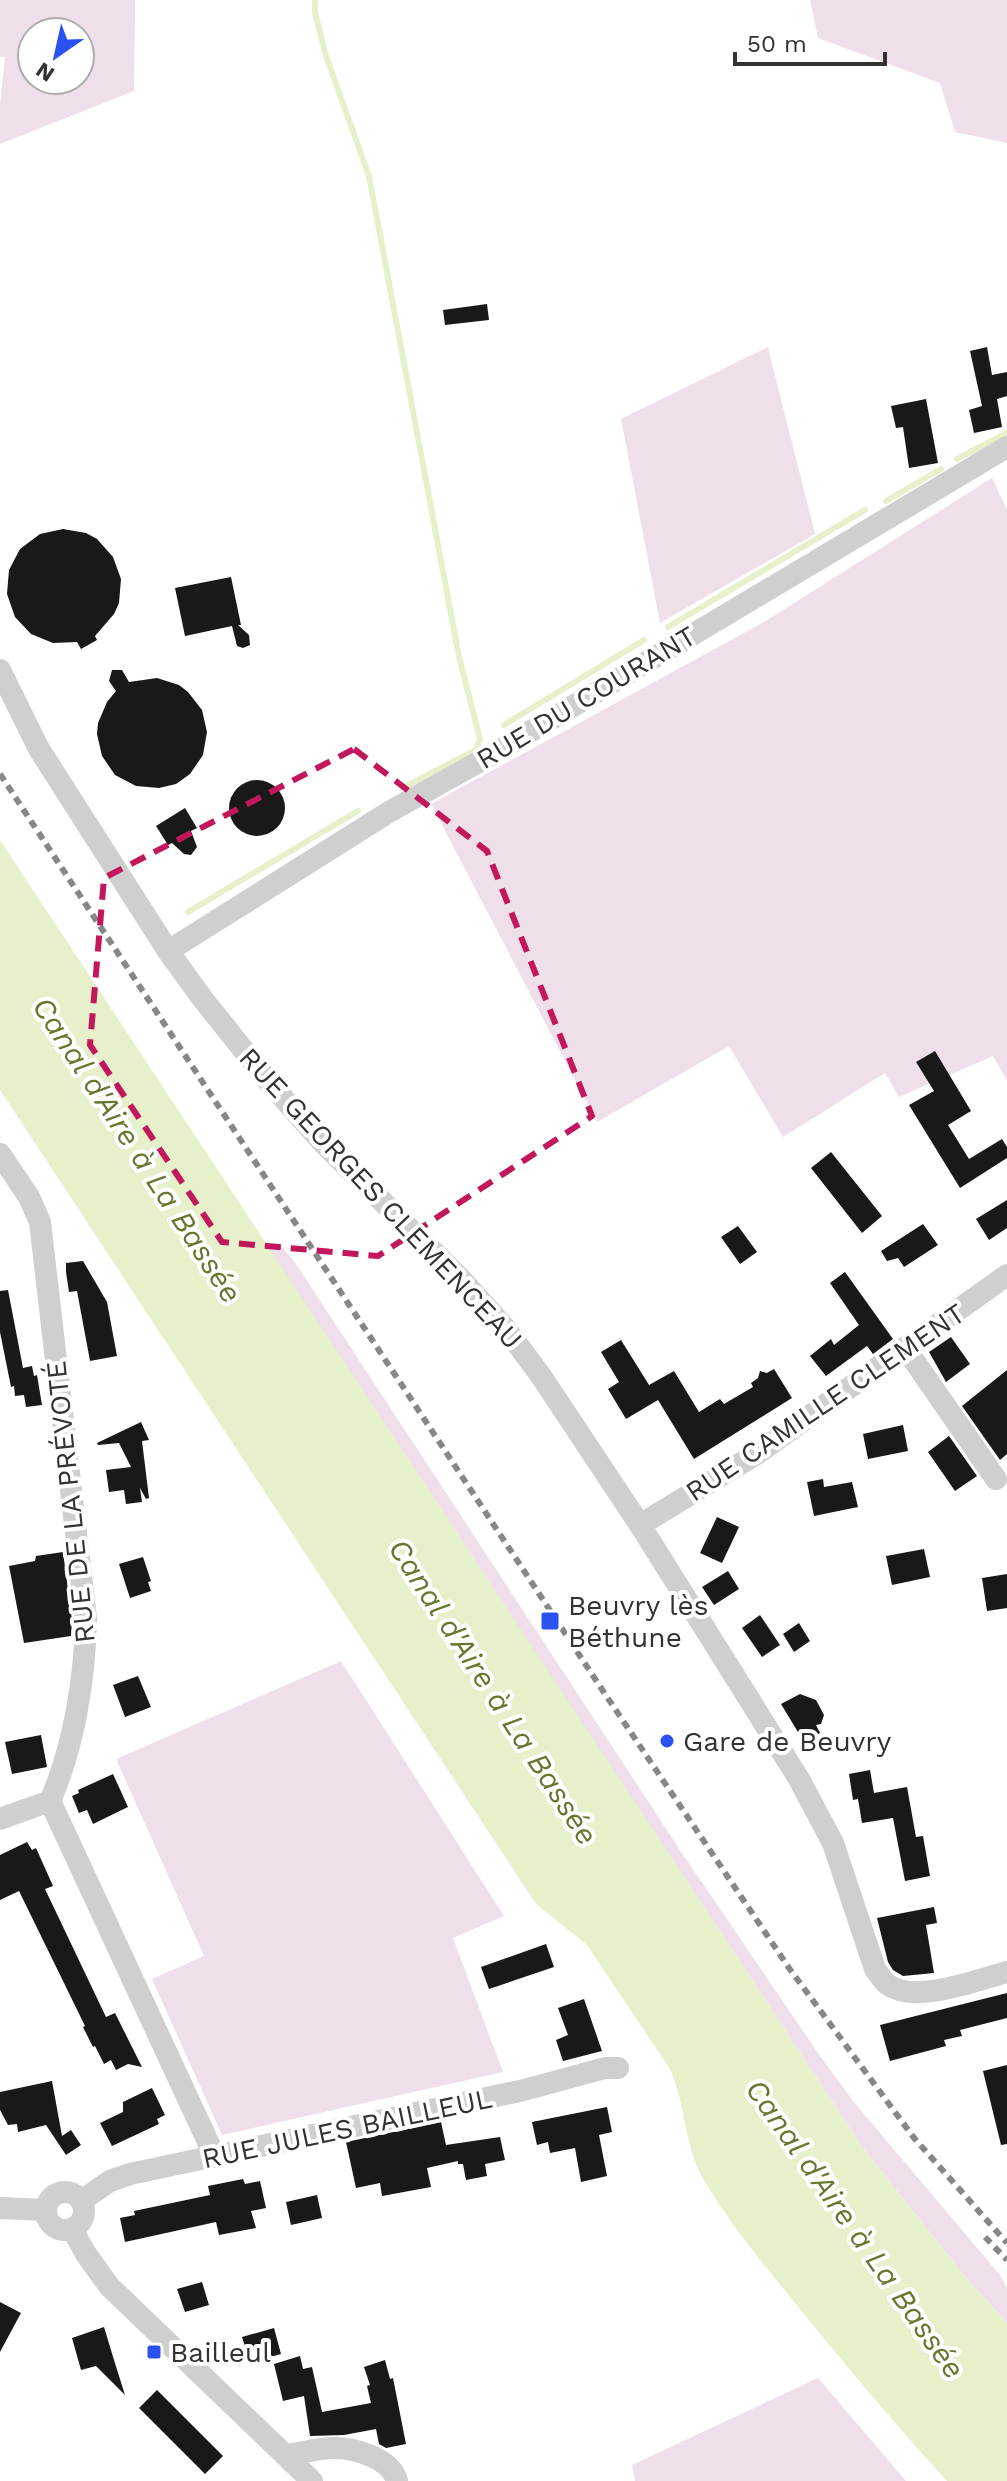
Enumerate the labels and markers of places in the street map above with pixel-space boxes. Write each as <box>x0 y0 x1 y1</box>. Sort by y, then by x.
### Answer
place label: Beuvry lès Béthune <box>568 1589 708 1654</box>
marker: Beuvry lès Béthune <box>539 1610 561 1632</box>
place label: Gare de Beuvry <box>683 1725 892 1758</box>
marker: Gare de Beuvry <box>658 1732 676 1750</box>
place label: Bailleul <box>170 2336 271 2369</box>
marker: Bailleul <box>145 2343 163 2361</box>

